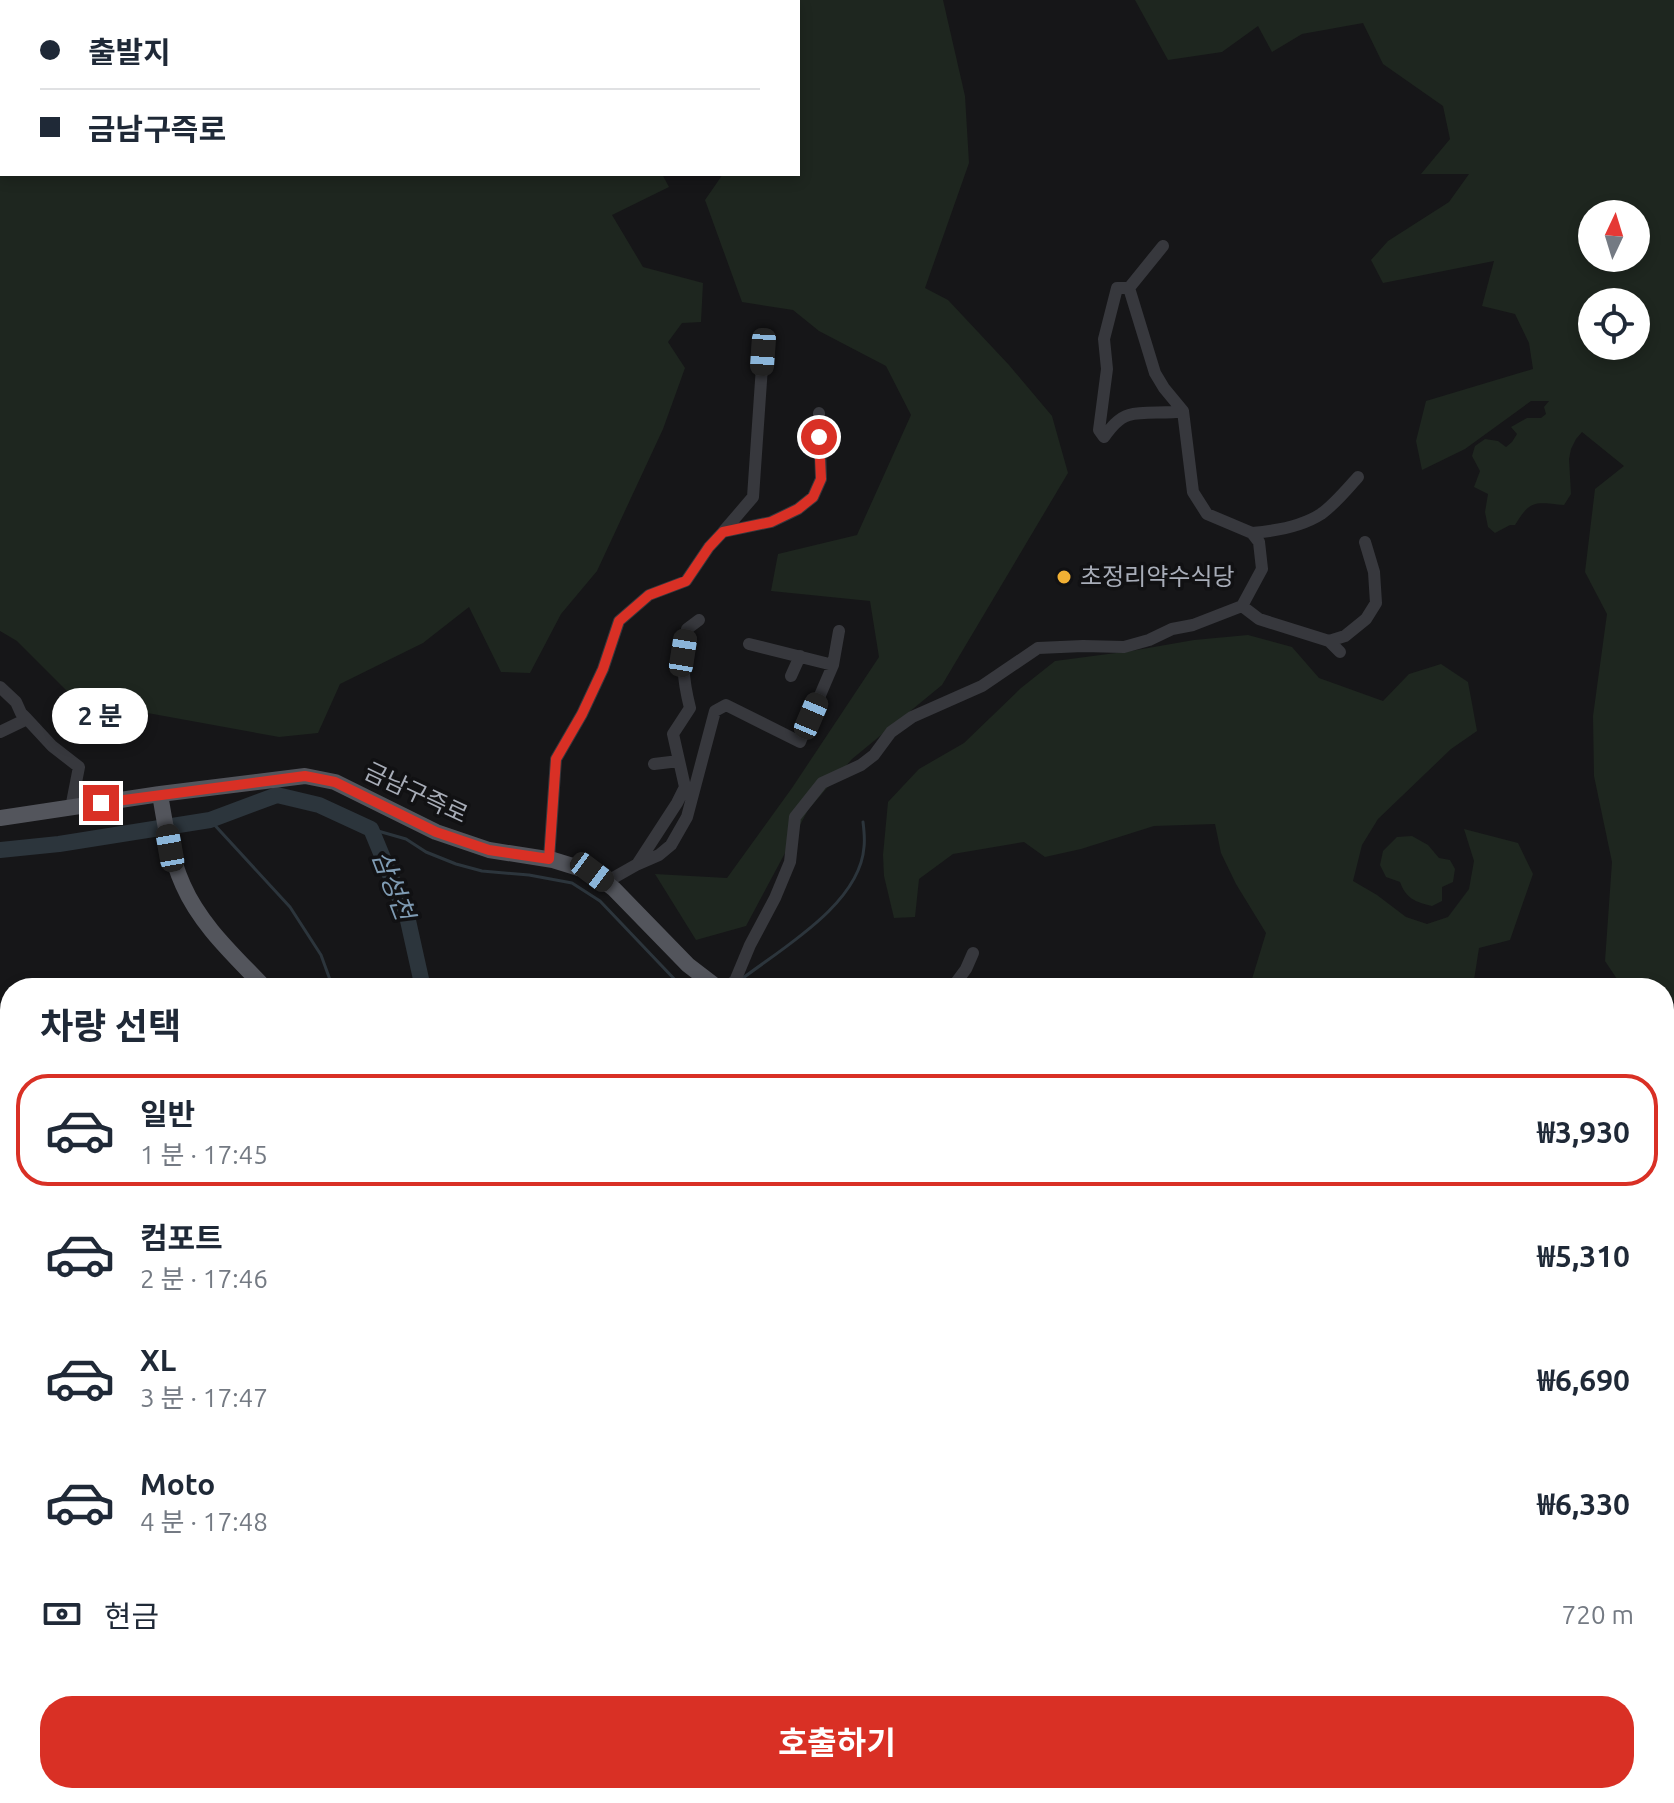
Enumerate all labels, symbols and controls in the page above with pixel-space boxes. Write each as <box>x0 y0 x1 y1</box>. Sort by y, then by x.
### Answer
text: 출발지 <box>88 35 171 69</box>
text: 금남구즉로 <box>88 112 226 146</box>
north arrow <box>1578 200 1650 272</box>
map controls <box>1578 200 1650 360</box>
button: locate <box>1578 288 1650 360</box>
car <box>749 327 777 377</box>
route start <box>801 419 837 455</box>
place label: 초정리약수식당 <box>1080 563 1235 590</box>
marker: 초정리약수식당 <box>1055 568 1073 586</box>
car <box>667 627 699 679</box>
callout: 2 분 <box>53 687 149 743</box>
car <box>791 689 831 743</box>
text: 2 분 <box>78 701 122 730</box>
street label: 금남구즉로 <box>360 757 472 828</box>
route end <box>83 785 119 821</box>
car <box>154 822 186 874</box>
water label: 삼성천 <box>367 846 421 926</box>
car <box>566 848 618 896</box>
text: 차량 선택 <box>40 1005 181 1046</box>
icon: car <box>44 1094 116 1166</box>
text: 일반 <box>140 1097 195 1131</box>
text: ₩3,930 <box>1537 1115 1630 1149</box>
text: 1 분 · 17:45 <box>140 1140 268 1169</box>
icon: car <box>44 1218 116 1290</box>
text: 컴포트 <box>140 1221 223 1255</box>
text: ₩5,310 <box>1537 1239 1630 1273</box>
text: 2 분 · 17:46 <box>140 1264 268 1293</box>
icon: car <box>44 1342 116 1414</box>
text: XL <box>140 1343 176 1377</box>
text: ₩6,690 <box>1537 1363 1630 1397</box>
text: 3 분 · 17:47 <box>140 1383 268 1412</box>
icon: car <box>44 1466 116 1538</box>
text: Moto <box>140 1467 215 1501</box>
text: ₩6,330 <box>1537 1487 1630 1521</box>
text: 4 분 · 17:48 <box>140 1507 268 1536</box>
icon: cash <box>40 1592 84 1636</box>
text: 현금 <box>104 1599 159 1633</box>
text: 720 m <box>1562 1600 1634 1629</box>
button: 호출하기 <box>40 1696 1634 1788</box>

